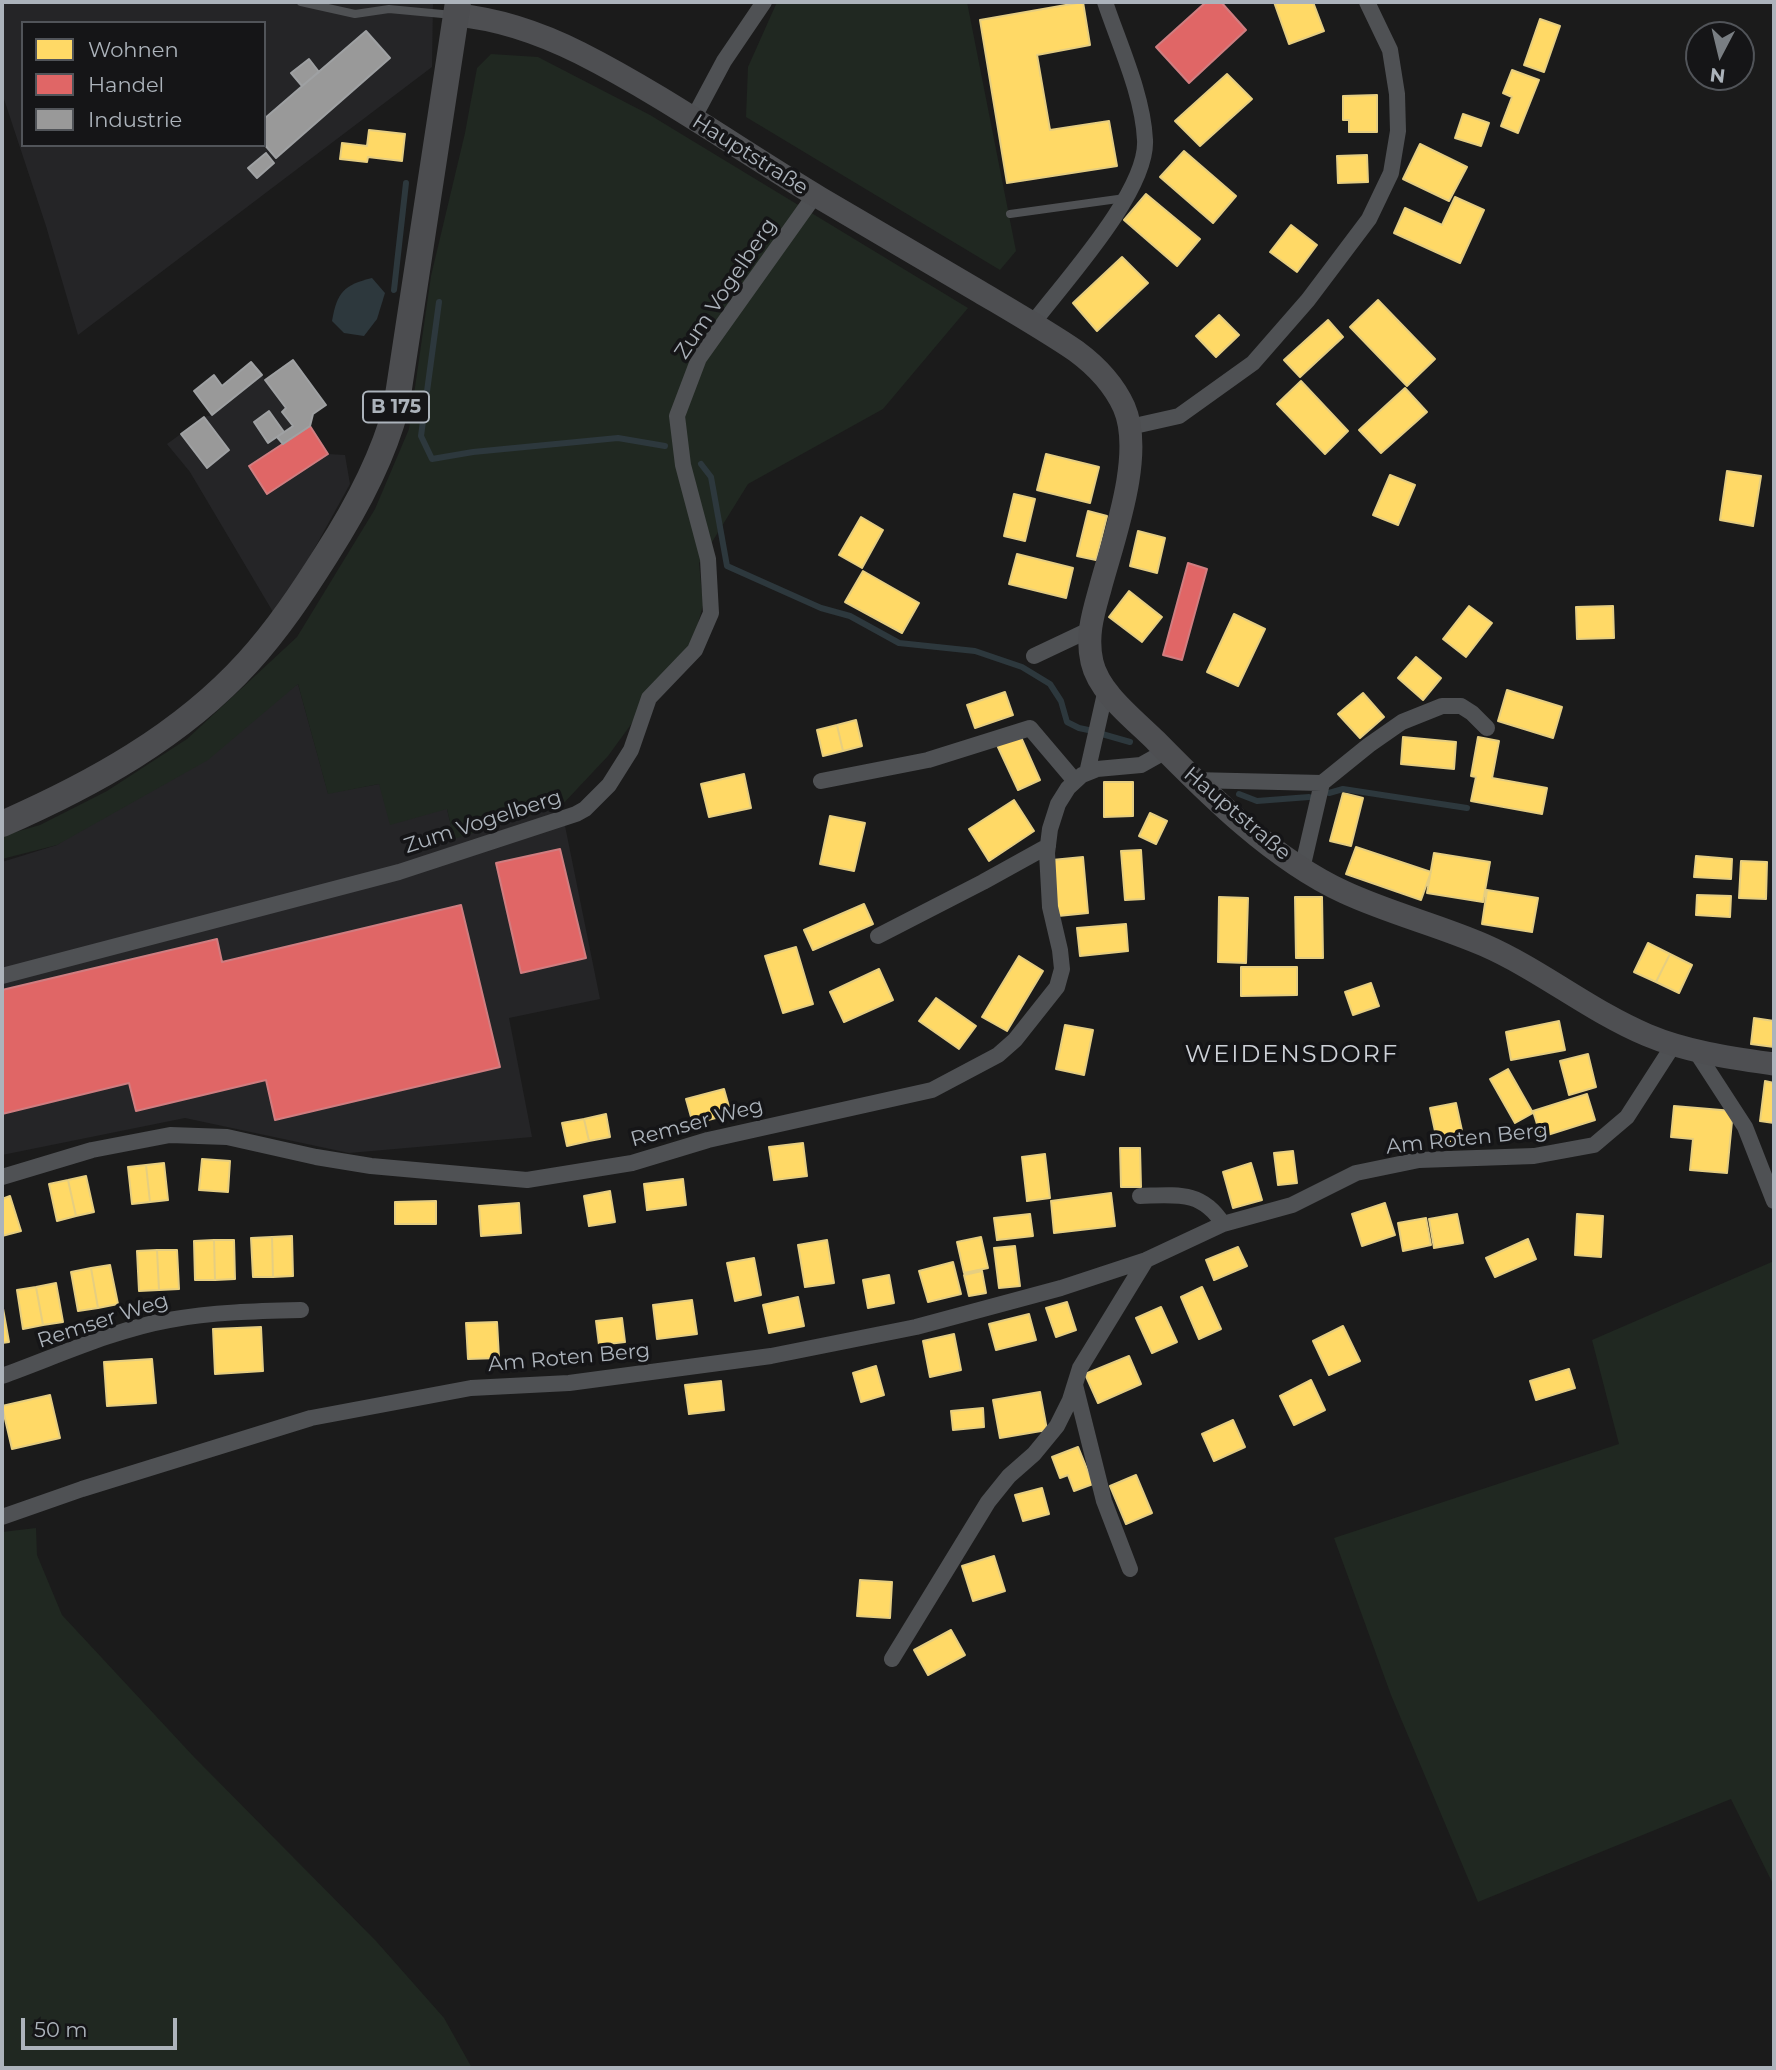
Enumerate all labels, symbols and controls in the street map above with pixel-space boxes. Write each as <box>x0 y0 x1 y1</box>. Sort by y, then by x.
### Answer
legend <box>21 21 266 147</box>
north arrow <box>1685 21 1755 91</box>
text: Wohnen <box>88 37 179 62</box>
text: N <box>1709 63 1727 88</box>
text: Handel <box>88 72 164 97</box>
text: Industrie <box>88 107 182 132</box>
street label: Hauptstraße <box>687 109 813 201</box>
street label: Zum Vogelberg <box>670 214 782 364</box>
road number: B 175 <box>363 392 429 422</box>
street label: Hauptstraße <box>1178 762 1296 866</box>
street label: Zum Vogelberg <box>401 785 565 859</box>
district label: WEIDENSDORF <box>1186 1041 1398 1069</box>
street label: Remser Weg <box>628 1093 766 1153</box>
street label: Am Roten Berg <box>1385 1118 1549 1160</box>
street label: Remser Weg <box>34 1288 172 1354</box>
street label: Am Roten Berg <box>487 1338 651 1378</box>
scale bar <box>24 2004 180 2048</box>
text: 50 m <box>34 2017 88 2042</box>

